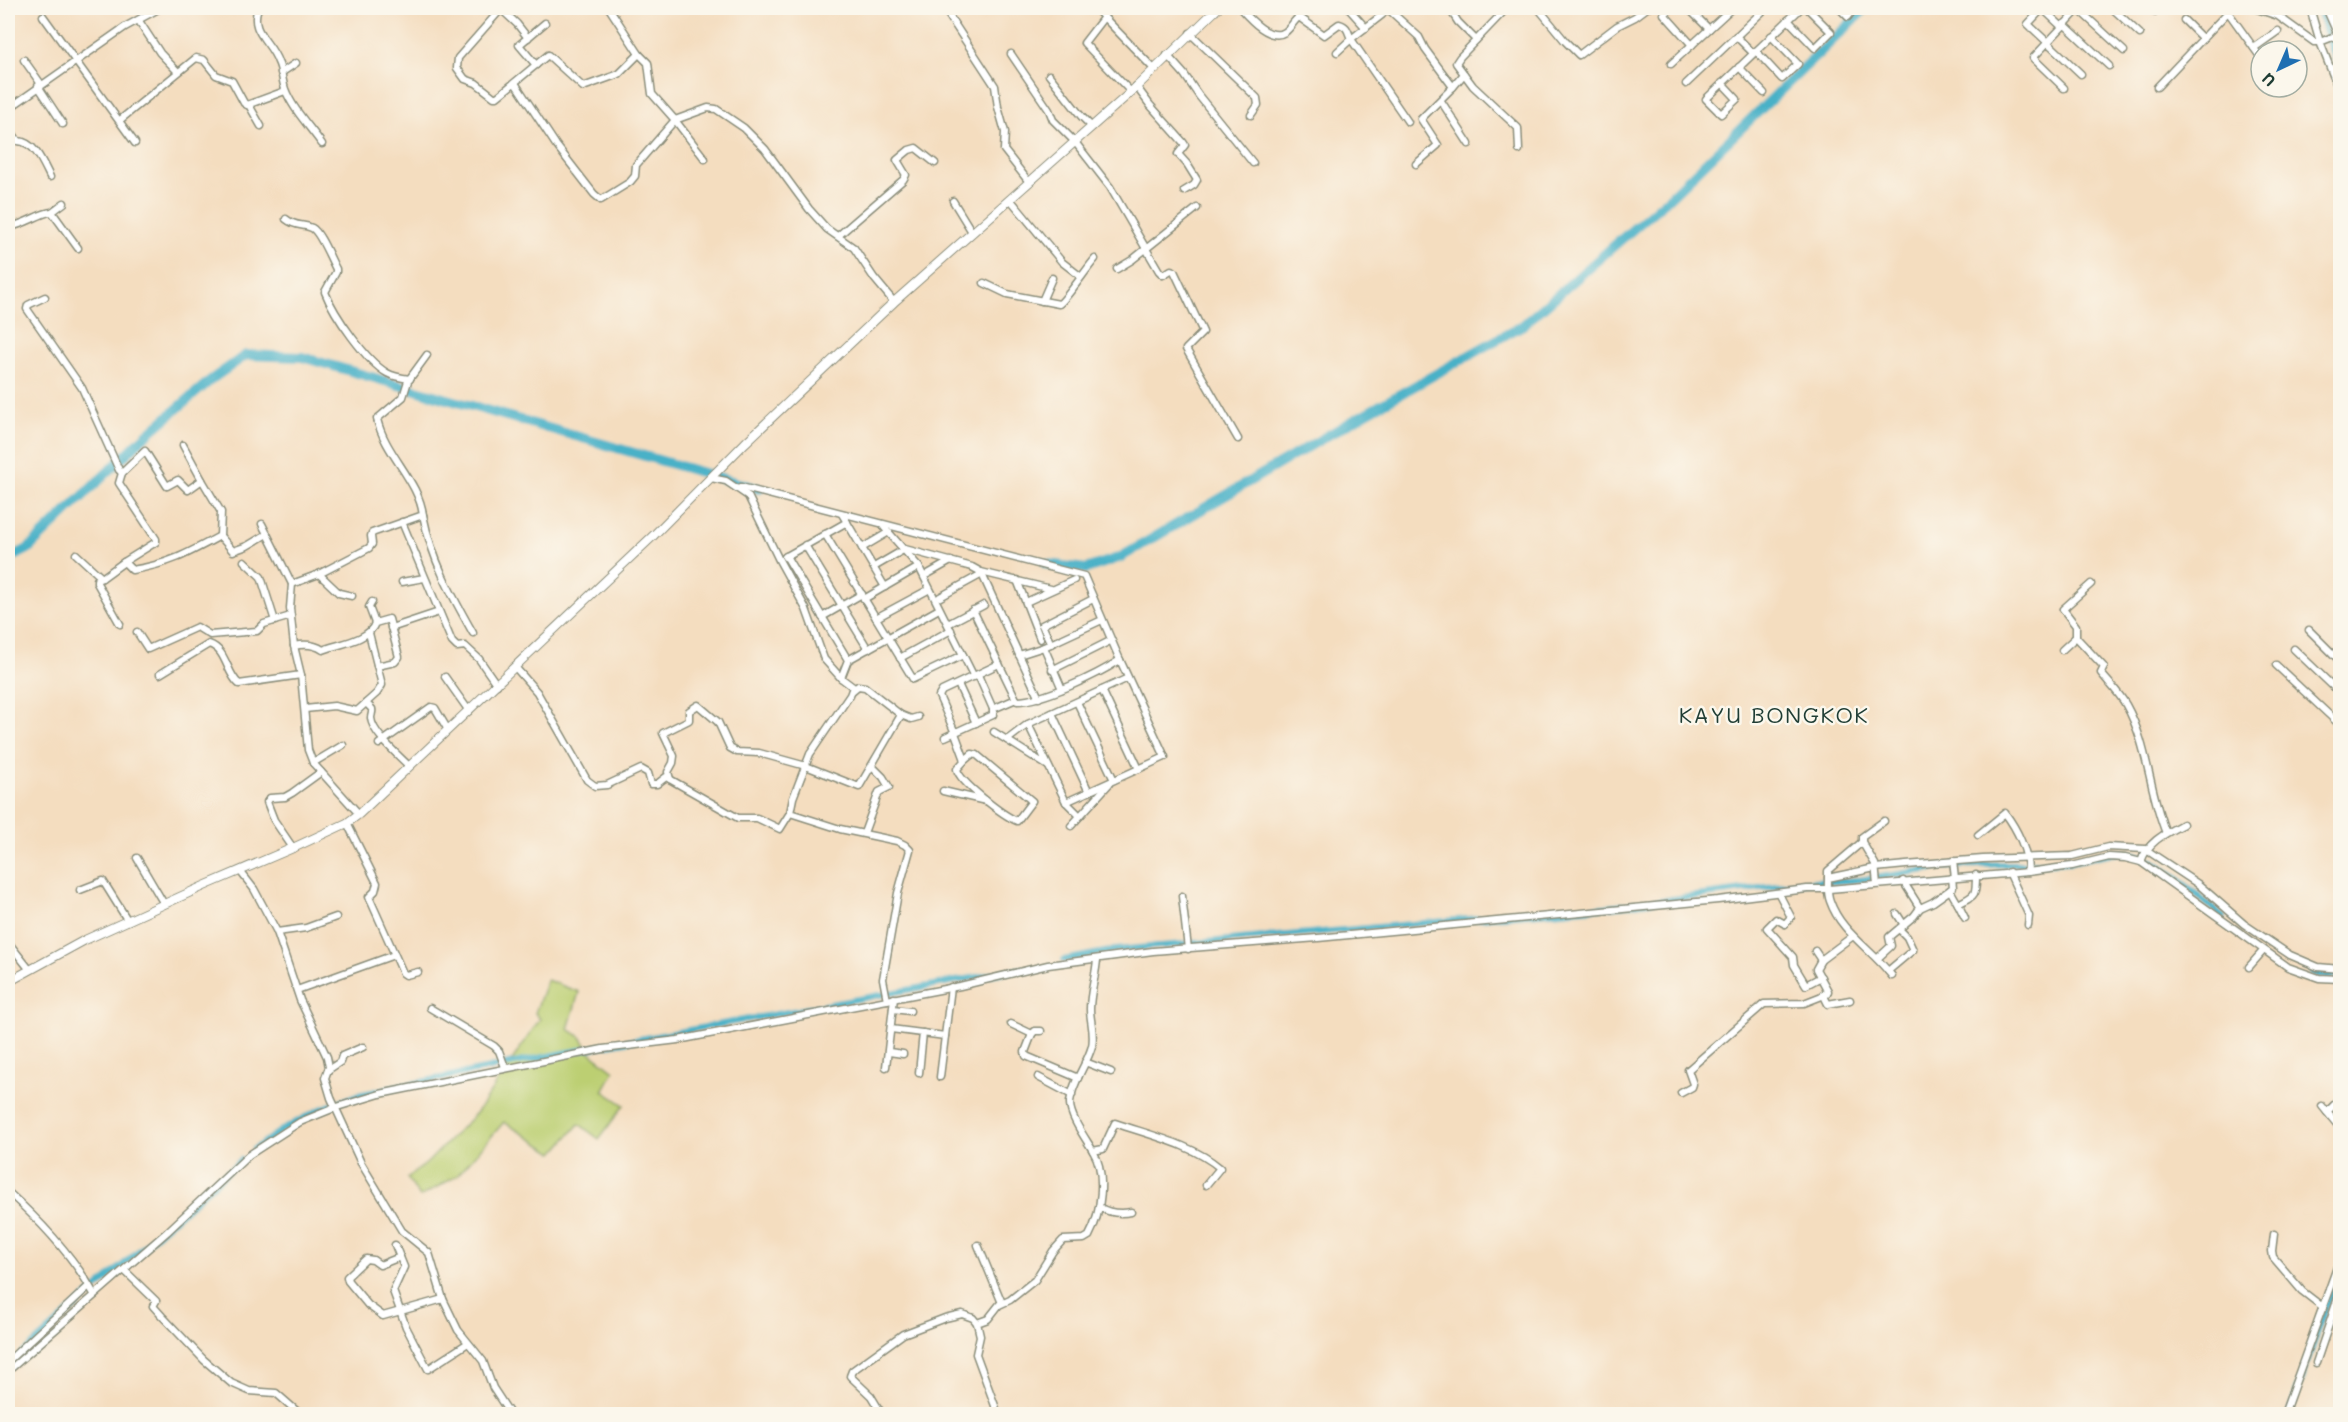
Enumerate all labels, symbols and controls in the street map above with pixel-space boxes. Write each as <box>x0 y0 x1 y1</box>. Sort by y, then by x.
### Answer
north arrow <box>2249 39 2309 99</box>
text: U <box>2257 69 2280 92</box>
district label: KAYU BONGKOK <box>1679 700 1869 729</box>

